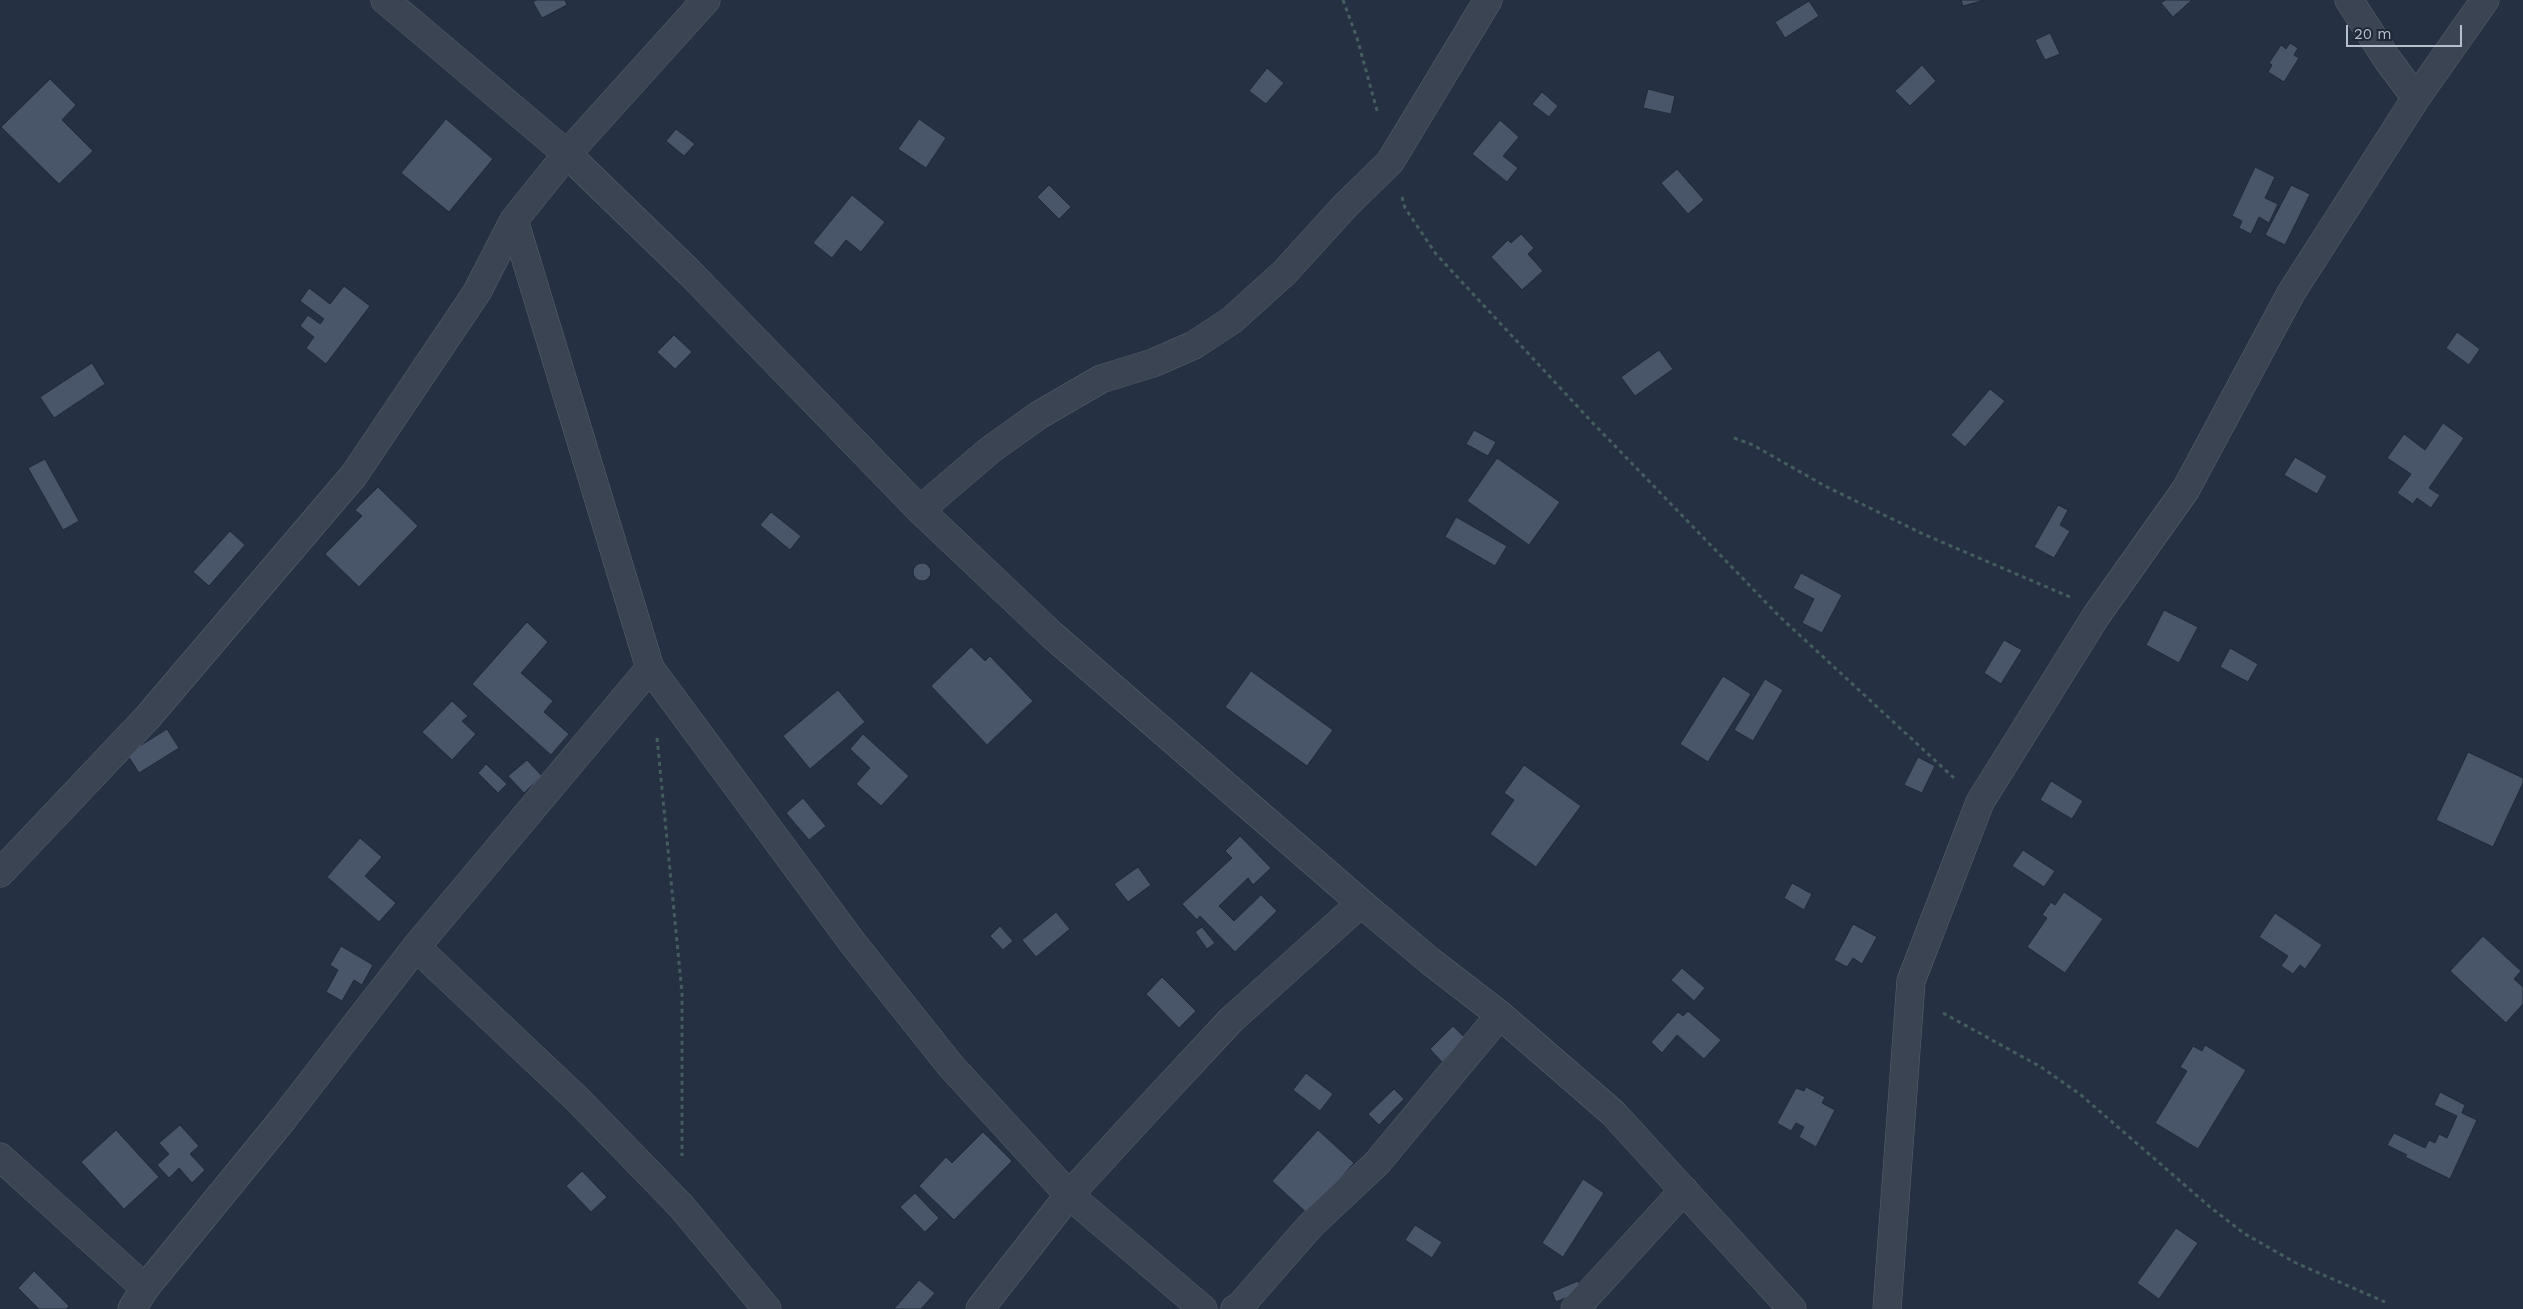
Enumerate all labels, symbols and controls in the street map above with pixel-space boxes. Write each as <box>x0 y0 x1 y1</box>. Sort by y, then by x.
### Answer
scale bar <box>2348 15 2464 47</box>
text: 20 m <box>2354 25 2392 43</box>

